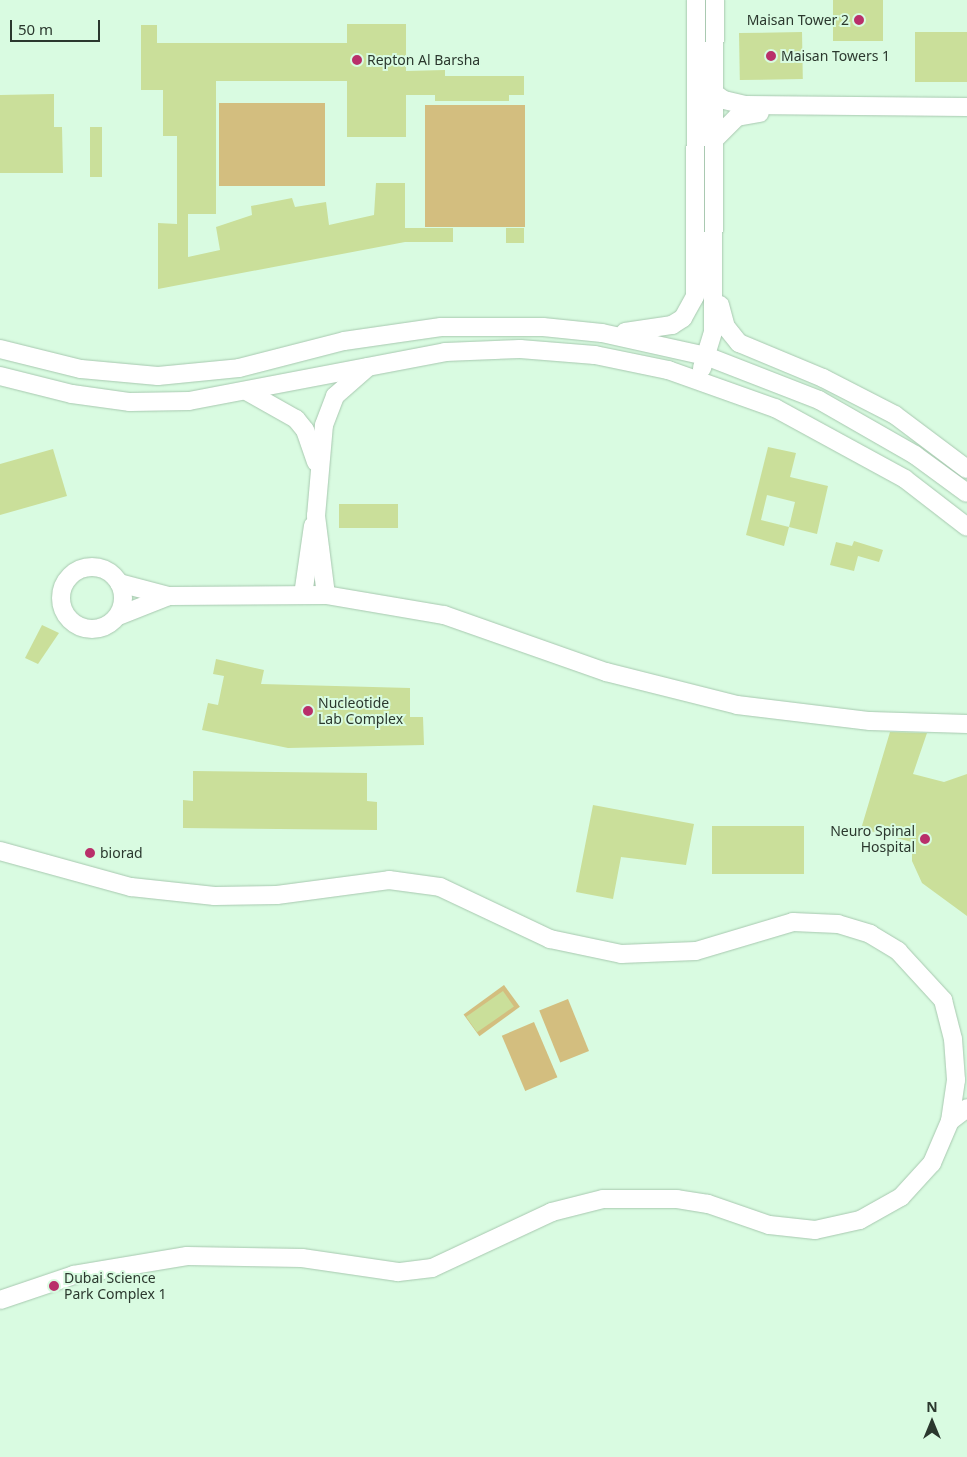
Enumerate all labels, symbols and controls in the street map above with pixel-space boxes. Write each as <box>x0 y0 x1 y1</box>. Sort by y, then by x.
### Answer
scale bar <box>12 10 102 42</box>
place label: Maisan Tower 2 <box>747 12 849 28</box>
marker: Maisan Tower 2 <box>853 14 865 26</box>
text: 50 m <box>18 19 53 39</box>
place label: Maisan Towers 1 <box>781 48 890 64</box>
marker: Maisan Towers 1 <box>765 50 777 62</box>
place label: Repton Al Barsha <box>367 52 480 68</box>
marker: Repton Al Barsha <box>351 54 363 66</box>
place label: Nucleotide Lab Complex <box>318 695 403 728</box>
marker: Nucleotide Lab Complex <box>302 705 314 717</box>
place label: Neuro Spinal Hospital <box>830 823 915 856</box>
marker: Neuro Spinal Hospital <box>919 833 931 845</box>
place label: biorad <box>100 845 143 861</box>
marker: biorad <box>84 847 96 859</box>
place label: Dubai Science Park Complex 1 <box>64 1270 167 1302</box>
marker: Dubai Science Park Complex 1 <box>48 1280 60 1292</box>
north arrow <box>907 1397 957 1447</box>
text: N <box>926 1397 938 1416</box>

